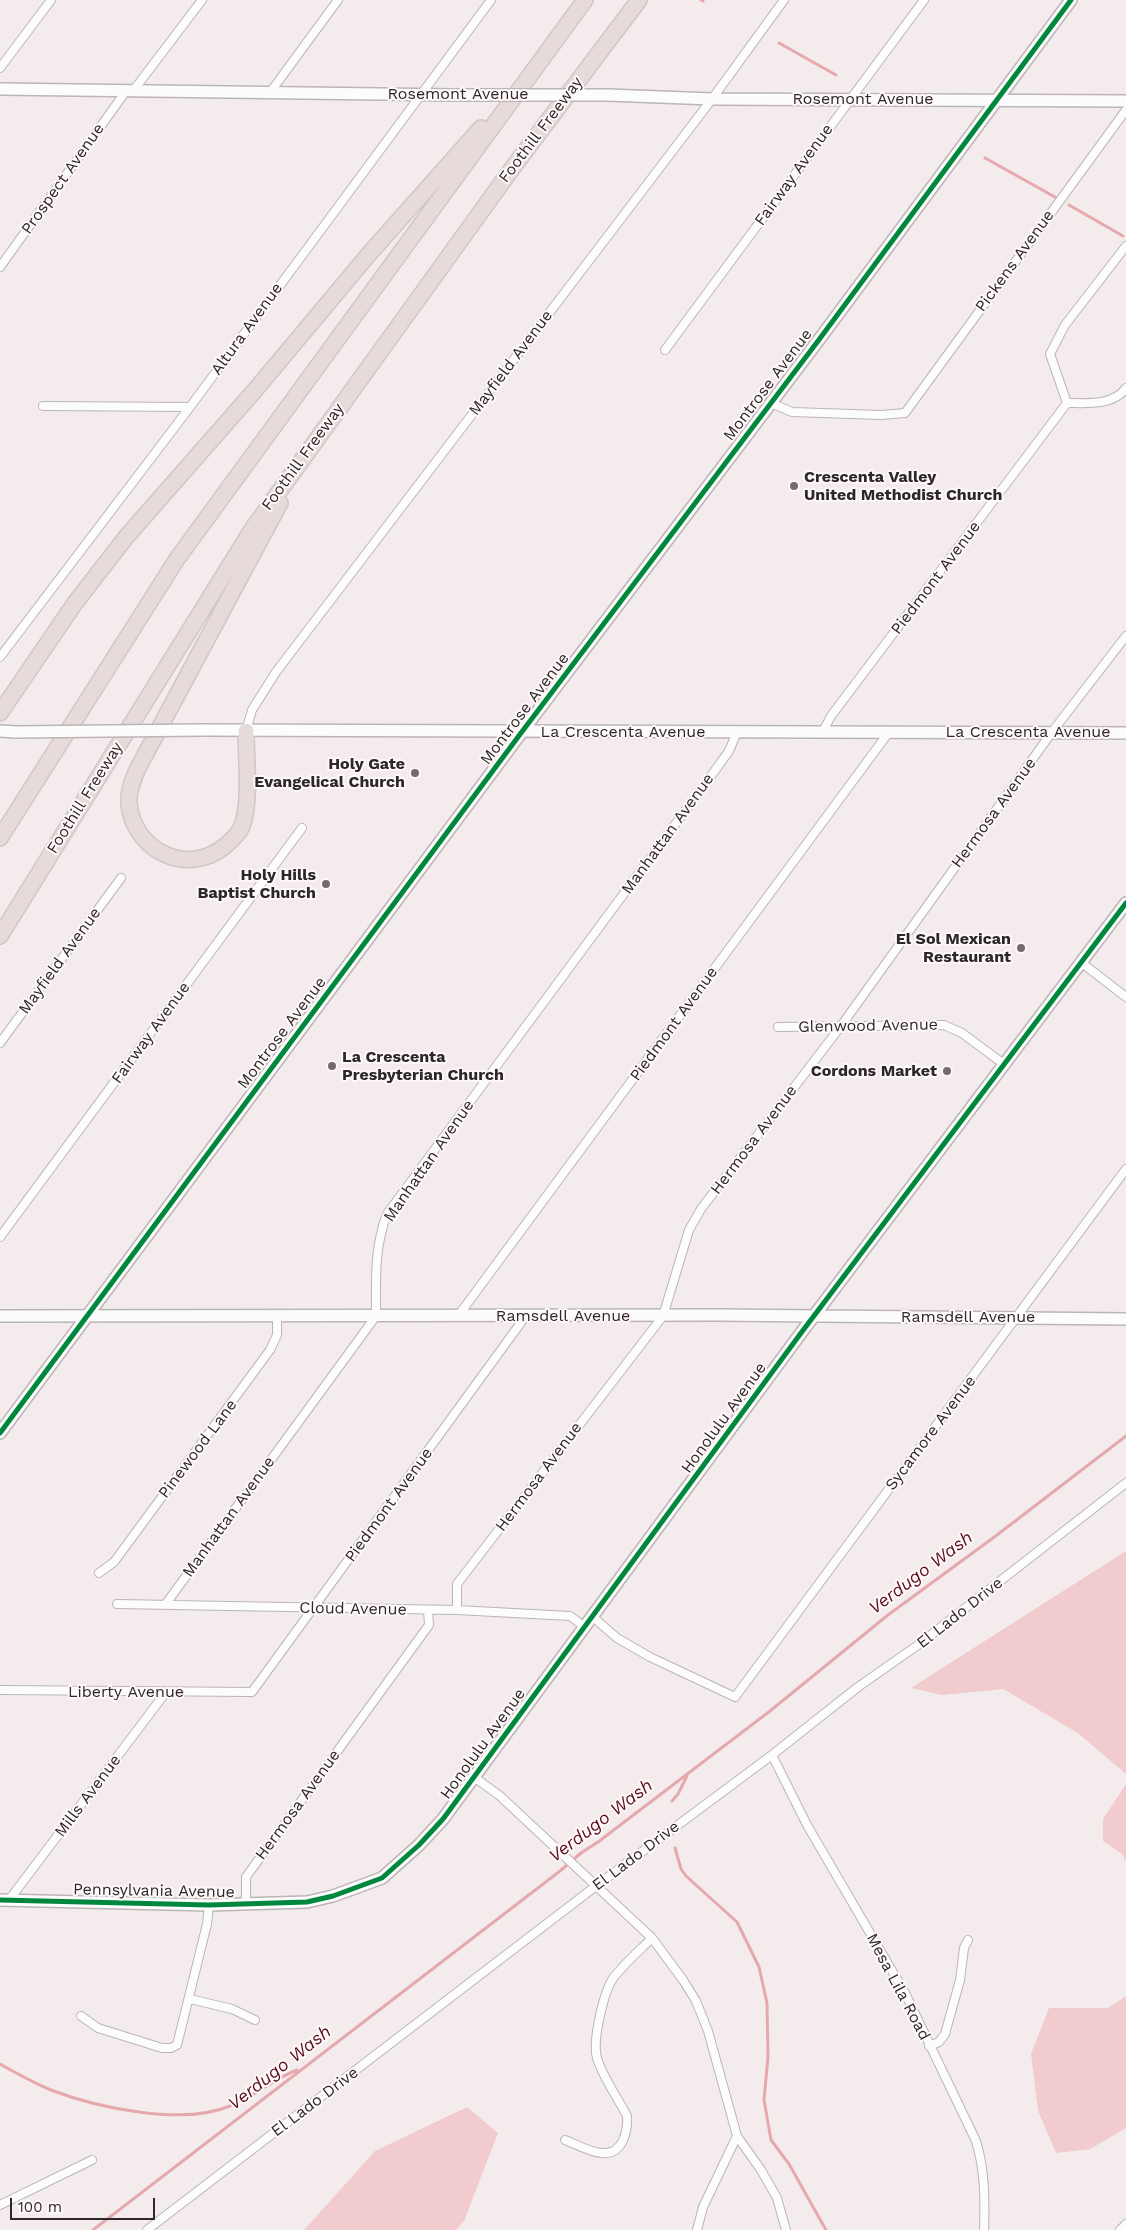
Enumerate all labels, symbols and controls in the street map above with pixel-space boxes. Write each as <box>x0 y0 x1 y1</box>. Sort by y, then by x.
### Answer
street label: Foothill Freeway <box>495 73 587 187</box>
street label: Rosemont Avenue <box>387 84 529 104</box>
street label: Rosemont Avenue <box>792 89 934 109</box>
street label: Prospect Avenue <box>18 120 108 238</box>
street label: Fairway Avenue <box>751 120 837 230</box>
street label: Pickens Avenue <box>972 206 1058 316</box>
street label: Altura Avenue <box>207 279 287 379</box>
street label: Mayfield Avenue <box>465 306 557 420</box>
street label: Montrose Avenue <box>720 325 816 445</box>
street label: Foothill Freeway <box>258 400 348 514</box>
place label: Crescenta Valley United Methodist Church <box>804 467 1002 505</box>
marker: Crescenta Valley United Methodist Church <box>788 480 800 492</box>
street label: Piedmont Avenue <box>887 518 985 638</box>
street label: Montrose Avenue <box>477 649 573 769</box>
street label: La Crescenta Avenue <box>541 722 705 742</box>
street label: La Crescenta Avenue <box>946 722 1110 742</box>
street label: Foothill Freeway <box>43 739 127 857</box>
place label: Holy Gate Evangelical Church <box>254 754 405 792</box>
street label: Hermosa Avenue <box>948 754 1040 872</box>
marker: Holy Gate Evangelical Church <box>409 767 421 779</box>
street label: Manhattan Avenue <box>618 770 718 898</box>
place label: Holy Hills Baptist Church <box>198 865 316 903</box>
marker: Holy Hills Baptist Church <box>320 878 332 890</box>
street label: Mayfield Avenue <box>15 904 105 1018</box>
place label: El Sol Mexican Restaurant <box>896 929 1011 967</box>
marker: El Sol Mexican Restaurant <box>1015 942 1027 954</box>
street label: Piedmont Avenue <box>626 963 722 1085</box>
street label: Montrose Avenue <box>234 973 330 1093</box>
street label: Fairway Avenue <box>108 978 194 1088</box>
street label: Glenwood Avenue <box>798 1015 938 1037</box>
place label: La Crescenta Presbyterian Church <box>342 1047 504 1085</box>
marker: La Crescenta Presbyterian Church <box>326 1060 338 1072</box>
place label: Cordons Market <box>811 1061 937 1081</box>
marker: Cordons Market <box>941 1065 953 1077</box>
street label: Hermosa Avenue <box>707 1082 801 1198</box>
street label: Manhattan Avenue <box>380 1096 478 1226</box>
street label: Ramsdell Avenue <box>496 1306 630 1326</box>
street label: Ramsdell Avenue <box>901 1307 1035 1327</box>
street label: Honolulu Avenue <box>677 1359 771 1477</box>
street label: Sycamore Avenue <box>882 1372 980 1494</box>
street label: Pinewood Lane <box>155 1396 241 1502</box>
street label: Hermosa Avenue <box>492 1419 586 1535</box>
street label: Piedmont Avenue <box>341 1444 437 1566</box>
street label: Manhattan Avenue <box>179 1453 279 1581</box>
water label: Verdugo Wash <box>865 1527 977 1619</box>
street label: El Lado Drive <box>913 1573 1007 1653</box>
street label: Cloud Avenue <box>299 1598 407 1620</box>
street label: Liberty Avenue <box>68 1682 184 1702</box>
street label: Honolulu Avenue <box>436 1685 530 1803</box>
street label: Hermosa Avenue <box>252 1746 344 1864</box>
street label: Mills Avenue <box>51 1751 125 1841</box>
water label: Verdugo Wash <box>545 1775 657 1867</box>
street label: El Lado Drive <box>589 1817 683 1895</box>
street label: Pennsylvania Avenue <box>73 1880 235 1902</box>
street label: Mesa Lila Road <box>862 1930 934 2044</box>
water label: Verdugo Wash <box>224 2021 336 2115</box>
street label: El Lado Drive <box>268 2063 362 2141</box>
scale bar <box>12 2188 158 2220</box>
text: 100 m <box>18 2198 62 2216</box>

